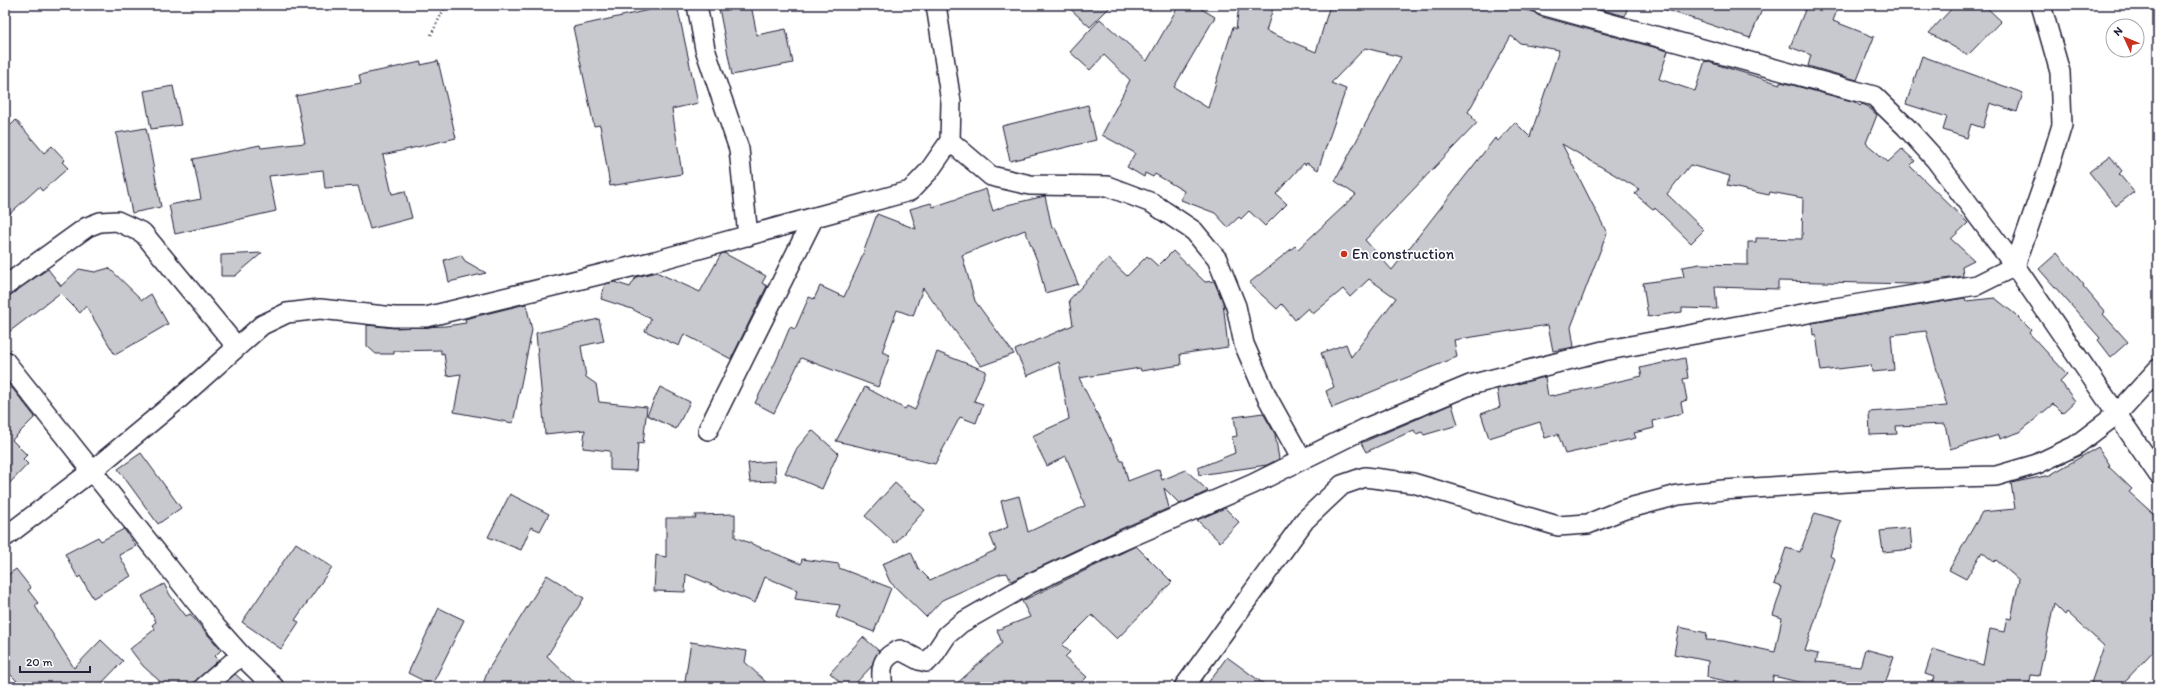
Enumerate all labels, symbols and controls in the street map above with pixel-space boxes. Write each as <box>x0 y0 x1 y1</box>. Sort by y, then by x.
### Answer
north arrow <box>2105 18 2145 58</box>
text: N <box>2111 24 2125 39</box>
place label: En construction <box>1352 245 1455 263</box>
marker: En construction <box>1339 249 1349 259</box>
scale bar <box>20 648 90 674</box>
text: 20 m <box>26 655 53 669</box>

